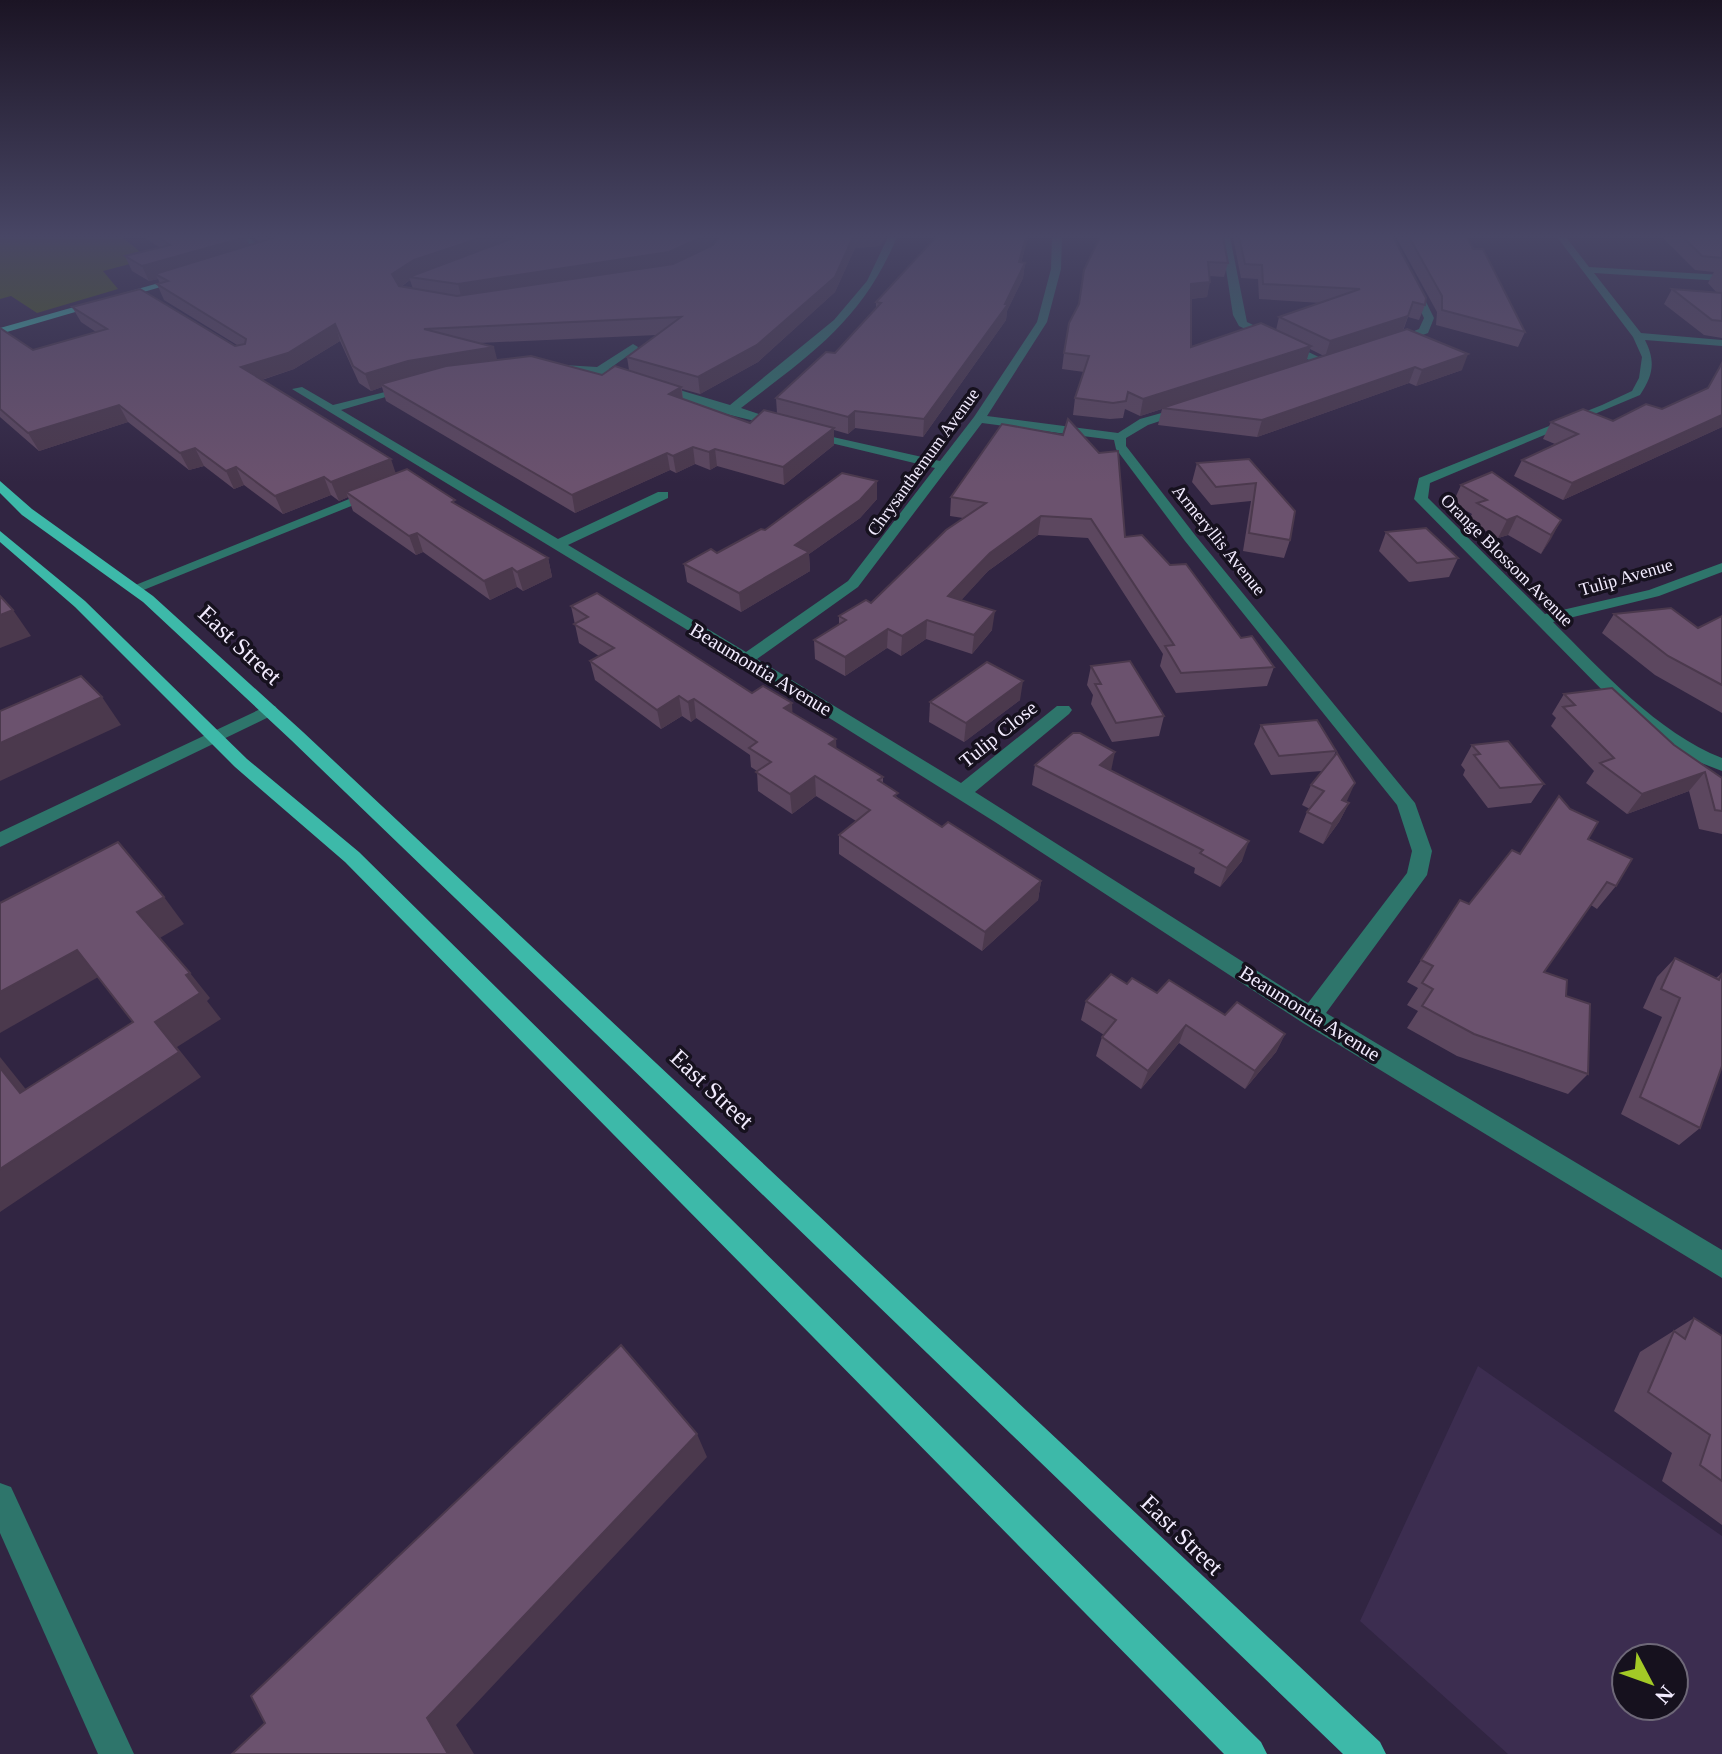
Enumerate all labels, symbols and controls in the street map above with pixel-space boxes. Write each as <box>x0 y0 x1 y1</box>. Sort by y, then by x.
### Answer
street label: Chrysanthemum Avenue <box>863 384 983 540</box>
street label: Armeryllis Avenue <box>1168 481 1270 599</box>
street label: Orange Blossom Avenue <box>1437 490 1577 630</box>
street label: Tulip Avenue <box>1577 554 1675 600</box>
street label: East Street <box>193 600 287 690</box>
street label: Beaumontia Avenue <box>686 618 836 720</box>
street label: Tulip Close <box>955 696 1042 773</box>
street label: Beaumontia Avenue <box>1236 961 1384 1065</box>
street label: East Street <box>665 1044 759 1134</box>
street label: East Street <box>1136 1490 1228 1580</box>
north arrow <box>1610 1642 1690 1722</box>
text: N <box>1650 1681 1679 1709</box>

